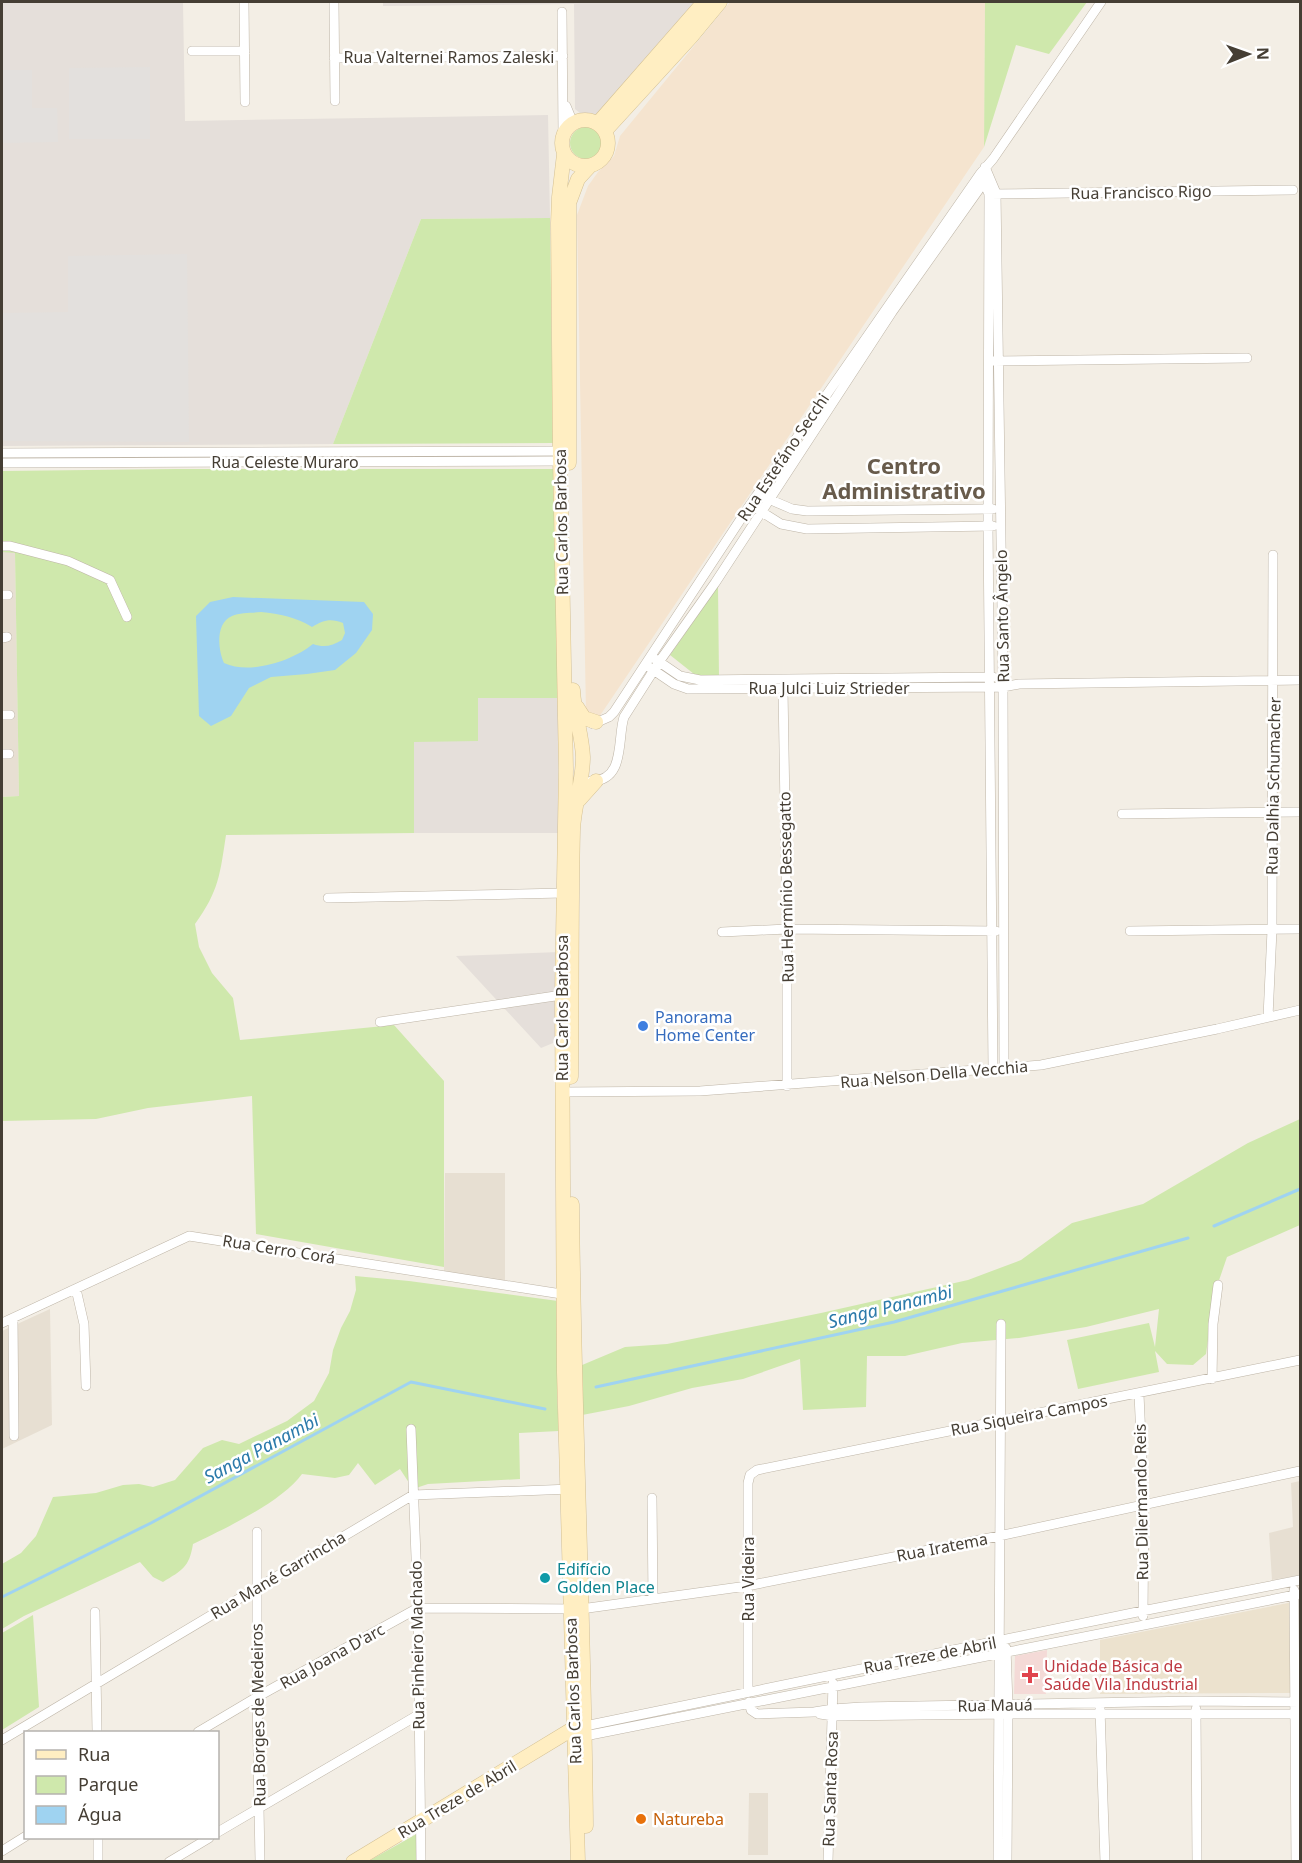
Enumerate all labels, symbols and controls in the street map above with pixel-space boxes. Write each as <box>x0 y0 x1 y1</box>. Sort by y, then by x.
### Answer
north arrow <box>1218 24 1278 84</box>
street label: Rua Valternei Ramos Zaleski <box>344 46 554 68</box>
text: N <box>1252 47 1274 60</box>
street label: Rua Francisco Rigo <box>1070 180 1212 204</box>
street label: Rua Estefáno Secchi <box>732 389 834 525</box>
street label: Rua Carlos Barbosa <box>549 449 573 595</box>
district label: Centro Administrativo <box>822 450 986 505</box>
street label: Rua Celeste Muraro <box>211 451 359 473</box>
street label: Rua Santo Ângelo <box>990 549 1014 683</box>
street label: Rua Julci Luiz Strieder <box>748 677 910 699</box>
street label: Rua Dalhia Schumacher <box>1260 696 1286 875</box>
street label: Rua Hermínio Bessegatto <box>773 791 799 983</box>
street label: Rua Carlos Barbosa <box>551 935 573 1081</box>
place label: Panorama Home Center <box>655 1006 756 1046</box>
marker: Panorama Home Center <box>636 1019 650 1033</box>
street label: Rua Nelson Della Vecchia <box>839 1055 1029 1093</box>
street label: Rua Cerro Corá <box>221 1229 337 1269</box>
water label: Sanga Panambi <box>825 1279 955 1333</box>
street label: Rua Siqueira Campos <box>949 1389 1109 1441</box>
water label: Sanga Panambi <box>199 1407 323 1488</box>
street label: Rua Dilermando Reis <box>1129 1423 1153 1581</box>
street label: Rua Mané Garrincha <box>206 1526 350 1624</box>
street label: Rua Iratema <box>895 1527 989 1567</box>
street label: Rua Videira <box>737 1537 759 1621</box>
place label: Edifício Golden Place <box>557 1558 655 1598</box>
street label: Rua Pinheiro Machado <box>405 1560 429 1730</box>
marker: Edifício Golden Place <box>538 1571 552 1585</box>
street label: Rua Carlos Barbosa <box>559 1617 587 1765</box>
street label: Rua Joana D'arc <box>276 1618 389 1694</box>
street label: Rua Borges de Medeiros <box>245 1623 271 1807</box>
street label: Rua Treze de Abril <box>862 1631 998 1679</box>
place label: Unidade Básica de Saúde Vila Industrial <box>1044 1655 1198 1695</box>
marker: Unidade Básica de Saúde Vila Industrial <box>1021 1666 1039 1684</box>
street label: Rua Mauá <box>957 1693 1033 1717</box>
legend <box>24 1731 219 1839</box>
street label: Rua Santa Rosa <box>817 1731 843 1847</box>
text: Rua <box>78 1742 110 1766</box>
street label: Rua Treze de Abril <box>394 1755 520 1843</box>
text: Parque <box>78 1772 138 1796</box>
text: Água <box>78 1802 122 1826</box>
place label: Natureba <box>653 1808 724 1830</box>
marker: Natureba <box>634 1812 648 1826</box>

